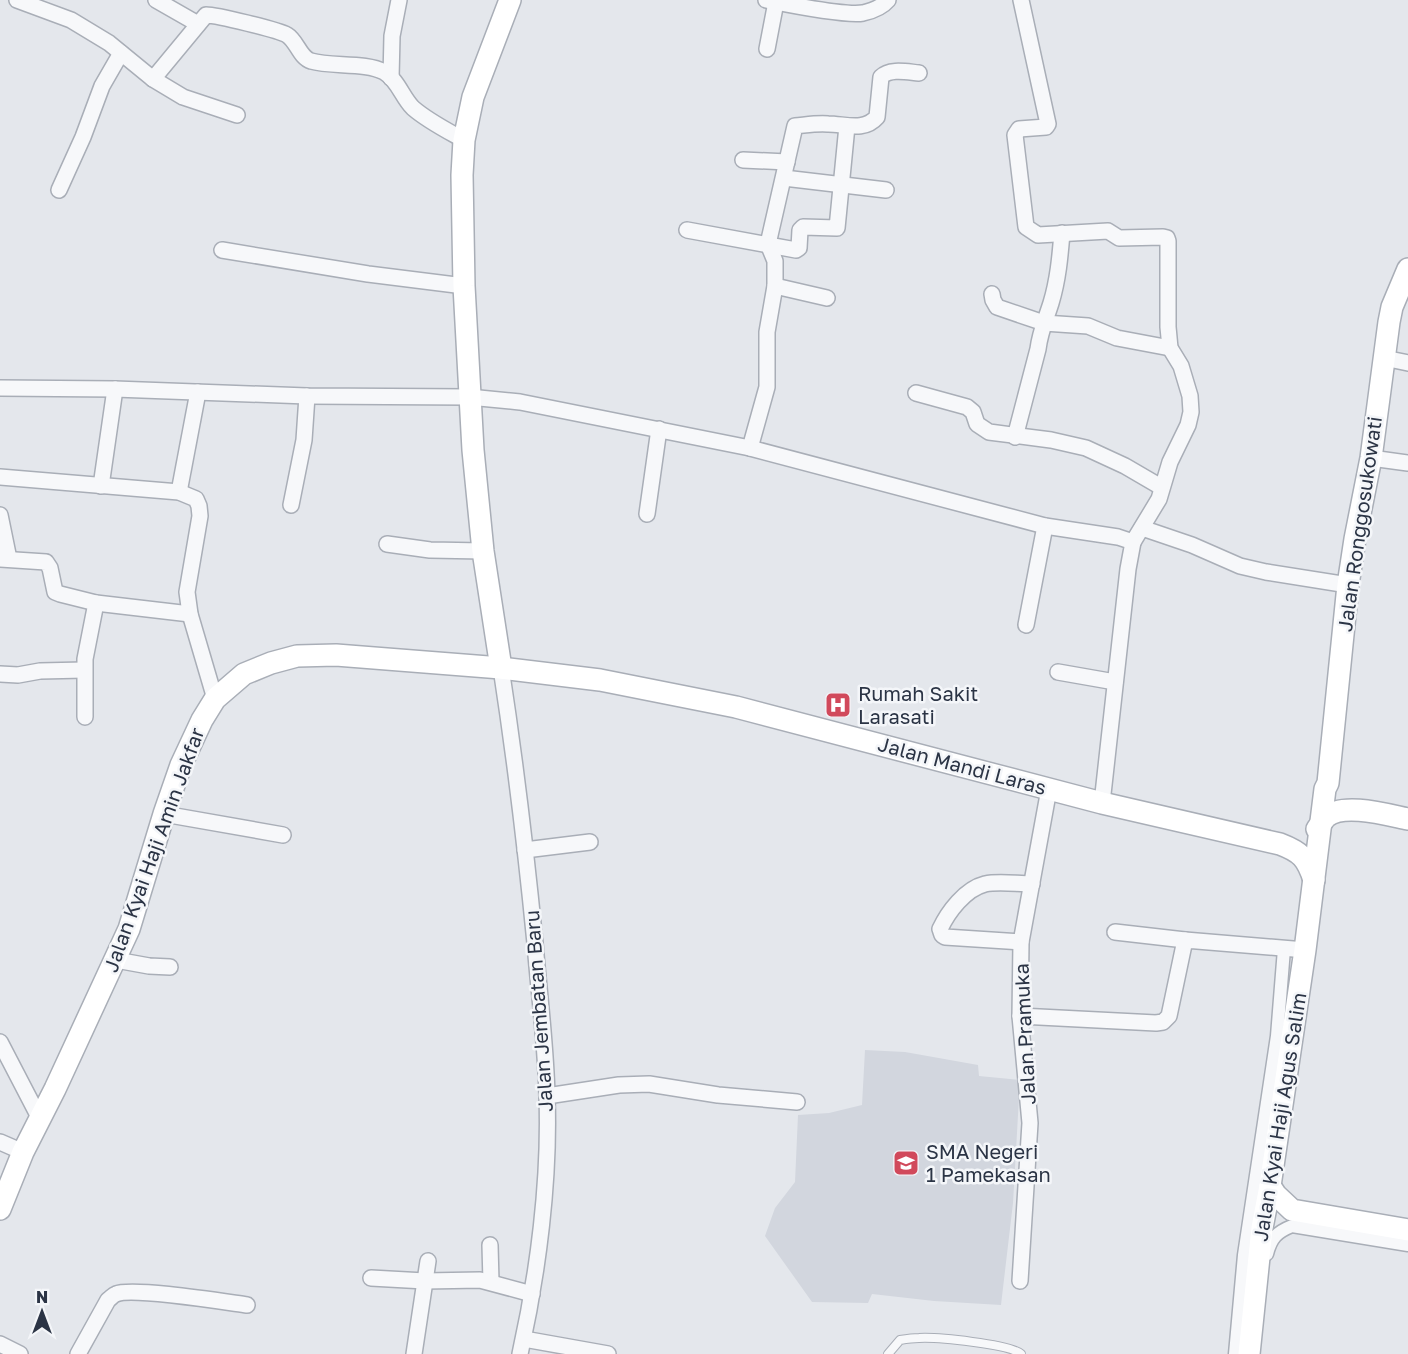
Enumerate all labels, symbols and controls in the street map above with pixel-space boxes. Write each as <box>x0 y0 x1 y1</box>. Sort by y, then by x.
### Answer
street label: Jalan Ronggosukowati <box>1332 415 1386 633</box>
place label: Rumah Sakit Larasati <box>858 681 978 728</box>
hospital icon: Rumah Sakit Larasati <box>823 690 853 720</box>
street label: Jalan Kyai Haji Amin Jakfar <box>98 724 209 975</box>
street label: Jalan Mandi Laras <box>875 731 1049 799</box>
street label: Jalan Jembatan Baru <box>519 909 557 1113</box>
street label: Jalan Pramuka <box>1008 963 1040 1105</box>
street label: Jalan Kyai Haji Agus Salim <box>1247 991 1311 1243</box>
place label: SMA Negeri 1 Pamekasan <box>926 1139 1051 1186</box>
school or university icon: SMA Negeri 1 Pamekasan <box>891 1148 921 1178</box>
north arrow <box>12 1282 72 1342</box>
text: N <box>36 1287 48 1307</box>

